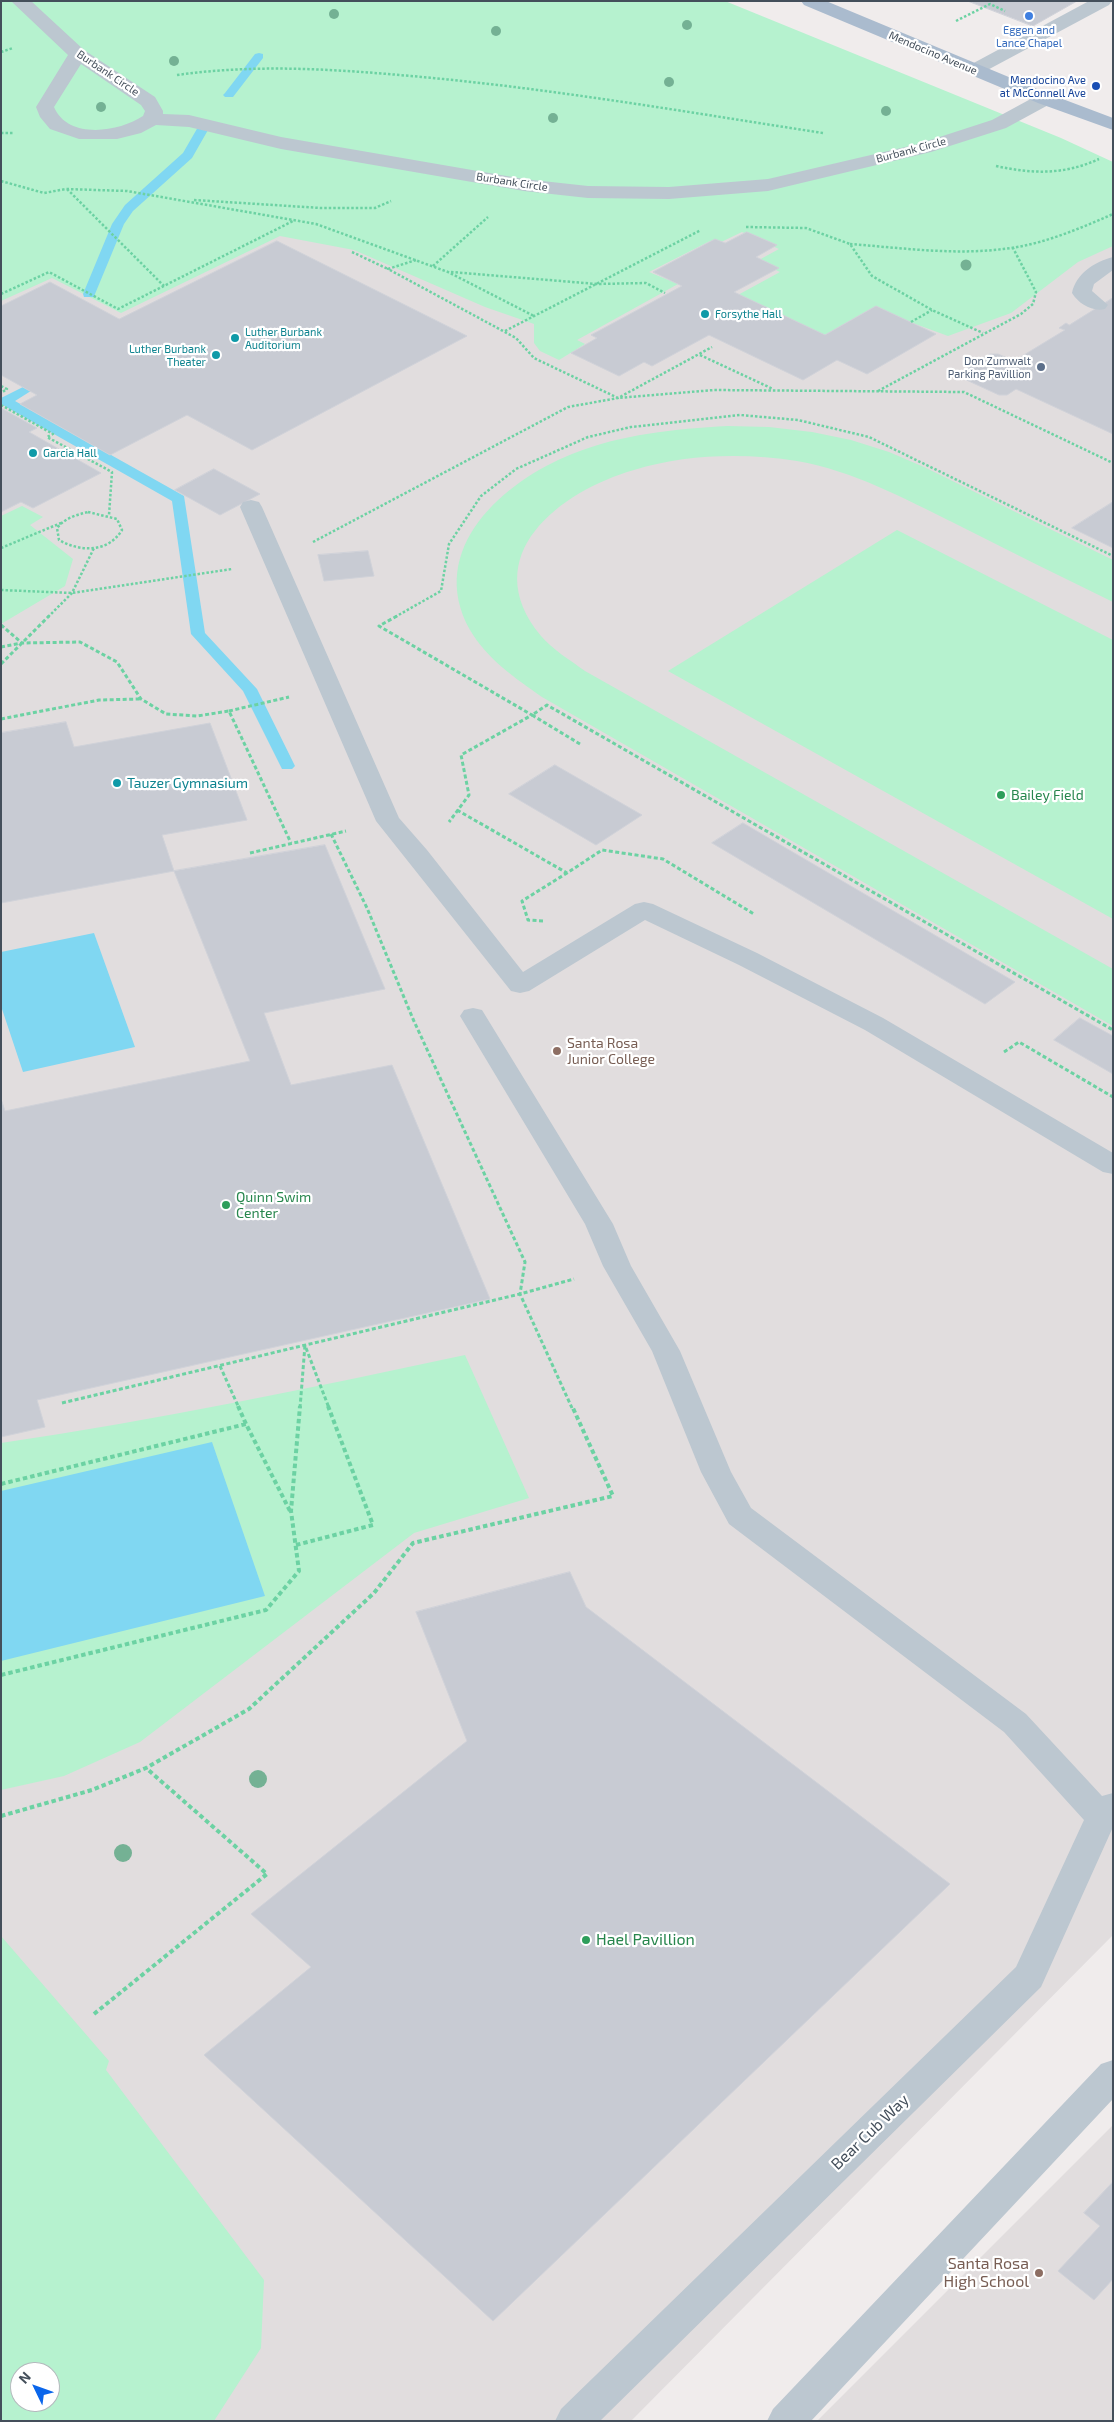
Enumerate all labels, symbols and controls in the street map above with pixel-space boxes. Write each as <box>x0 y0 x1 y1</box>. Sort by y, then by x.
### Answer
marker: Eggen and Lance Chapel <box>1023 10 1035 22</box>
place label: Eggen and Lance Chapel <box>996 23 1062 49</box>
street label: Mendocino Avenue <box>887 28 979 78</box>
street label: Burbank Circle <box>74 47 142 99</box>
place label: Mendocino Ave at McConnell Ave <box>1000 73 1086 99</box>
marker: Mendocino Ave at McConnell Ave <box>1090 80 1102 92</box>
street label: Burbank Circle <box>874 134 948 166</box>
street label: Burbank Circle <box>475 170 549 194</box>
place label: Forsythe Hall <box>715 307 782 321</box>
marker: Forsythe Hall <box>699 308 711 320</box>
place label: Luther Burbank Auditorium <box>245 325 322 351</box>
marker: Luther Burbank Auditorium <box>229 332 241 344</box>
place label: Luther Burbank Theater <box>129 342 206 368</box>
marker: Luther Burbank Theater <box>210 349 222 361</box>
place label: Don Zumwalt Parking Pavillion <box>948 354 1031 380</box>
marker: Don Zumwalt Parking Pavillion <box>1035 361 1047 373</box>
place label: Garcia Hall <box>43 446 97 460</box>
marker: Garcia Hall <box>27 447 39 459</box>
place label: Tauzer Gymnasium <box>127 775 248 791</box>
marker: Tauzer Gymnasium <box>111 777 123 789</box>
place label: Bailey Field <box>1011 787 1084 803</box>
marker: Bailey Field <box>995 789 1007 801</box>
place label: Santa Rosa Junior College <box>567 1035 655 1068</box>
marker: Santa Rosa Junior College <box>551 1045 563 1057</box>
place label: Quinn Swim Center <box>236 1189 311 1222</box>
marker: Quinn Swim Center <box>220 1199 232 1211</box>
place label: Hael Pavillion <box>596 1930 695 1950</box>
marker: Hael Pavillion <box>580 1934 592 1946</box>
street label: Bear Cub Way <box>827 2090 913 2174</box>
place label: Santa Rosa High School <box>944 2254 1029 2292</box>
marker: Santa Rosa High School <box>1033 2267 1045 2279</box>
north arrow <box>10 2362 60 2412</box>
text: N <box>15 2368 34 2387</box>

